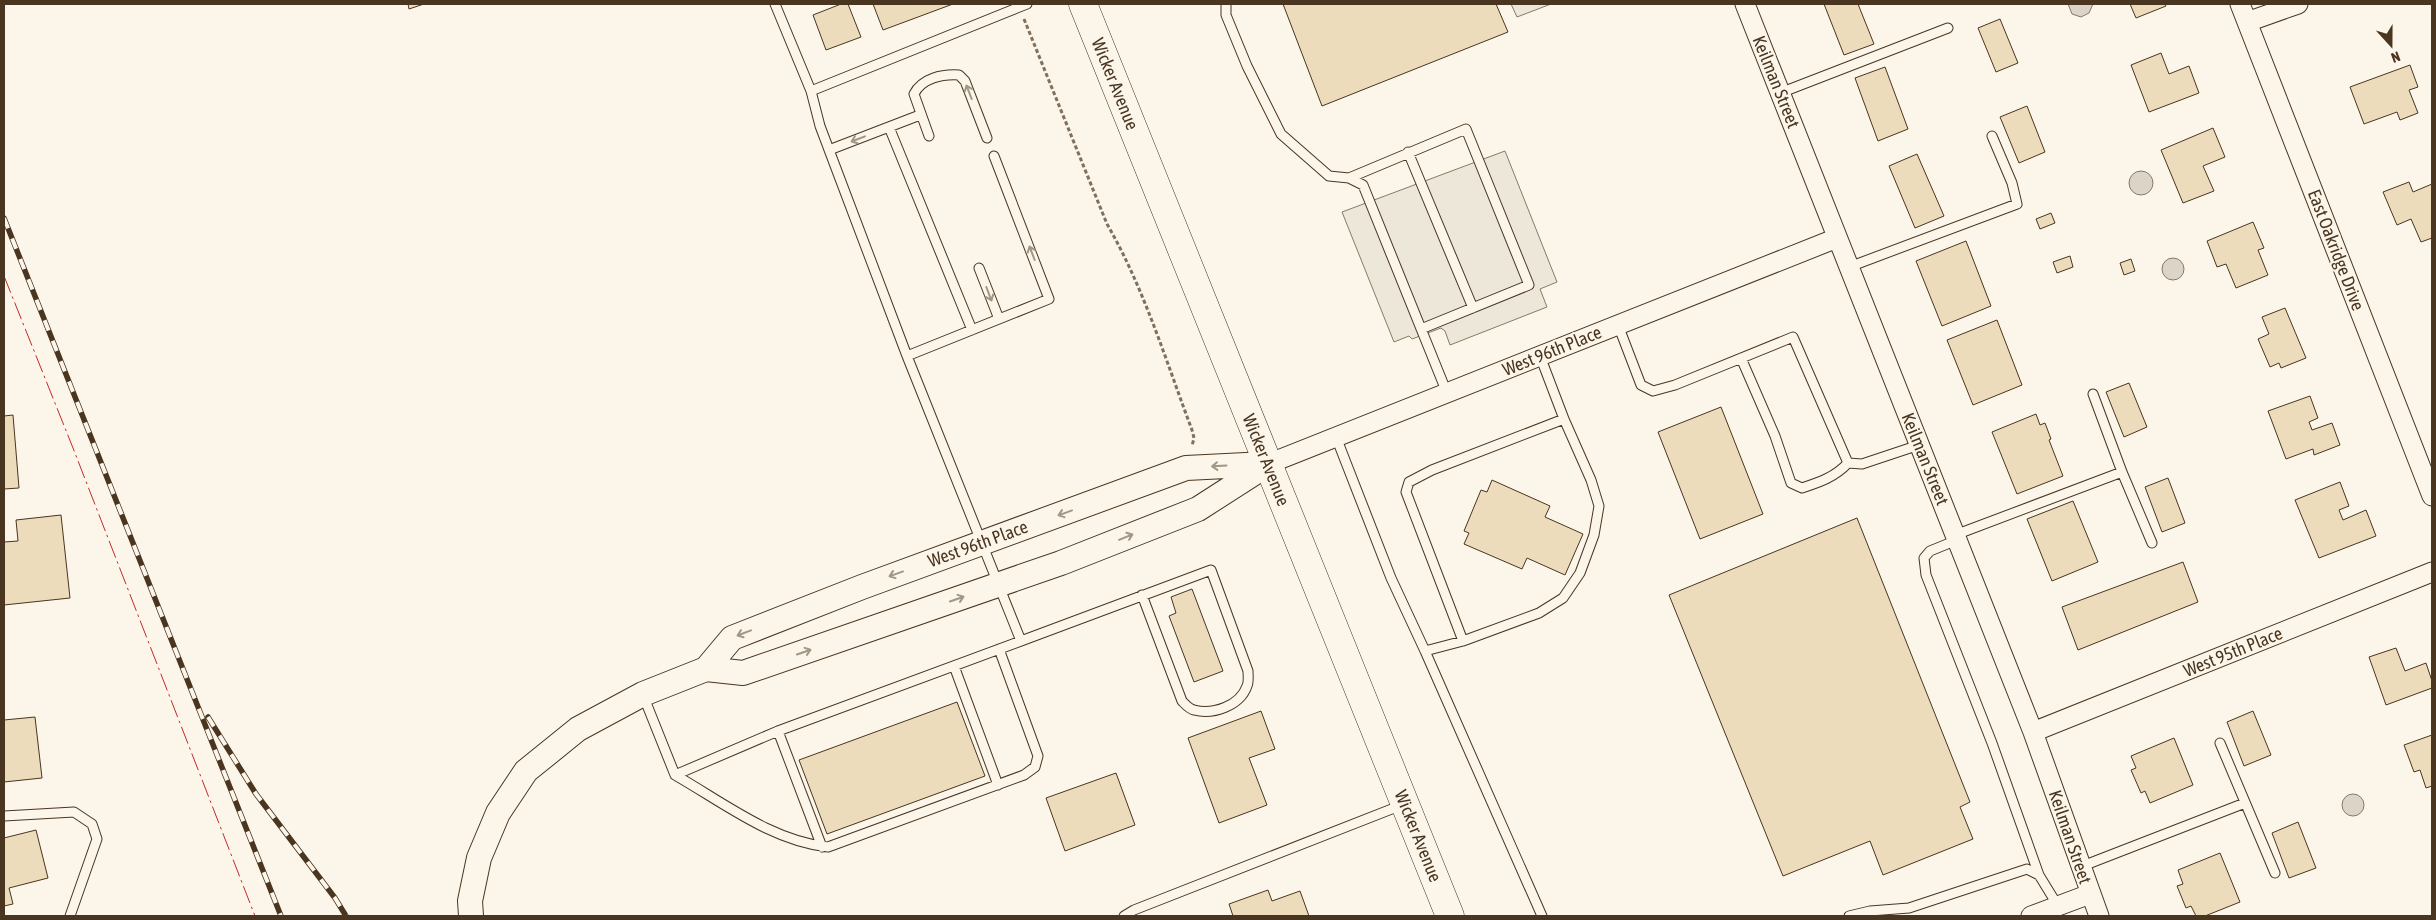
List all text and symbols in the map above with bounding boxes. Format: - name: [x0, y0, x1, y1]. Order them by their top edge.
- north arrow: [2366, 20, 2416, 70]
- street label: Keilman Street: [1748, 33, 1804, 131]
- street label: Wicker Avenue: [1088, 35, 1143, 133]
- text: N: [2389, 48, 2402, 66]
- one-way arrow: [964, 85, 974, 100]
- one-way arrow: [851, 135, 867, 144]
- street label: East Oakridge Drive: [2304, 186, 2369, 313]
- one-way arrow: [1027, 246, 1036, 261]
- one-way arrow: [985, 285, 994, 301]
- street label: West 96th Place: [1499, 321, 1604, 380]
- street label: Keilman Street: [1897, 410, 1953, 508]
- street label: Wicker Avenue: [1239, 411, 1294, 509]
- one-way arrow: [1211, 462, 1227, 471]
- one-way arrow: [1057, 509, 1073, 518]
- street label: West 96th Place: [925, 516, 1031, 571]
- one-way arrow: [1118, 532, 1133, 542]
- one-way arrow: [888, 570, 904, 579]
- one-way arrow: [949, 594, 964, 603]
- street label: West 95th Place: [2180, 622, 2285, 681]
- one-way arrow: [737, 629, 752, 638]
- one-way arrow: [795, 647, 811, 657]
- street label: Wicker Avenue: [1391, 787, 1446, 885]
- street label: Keilman Street: [2045, 787, 2096, 886]

